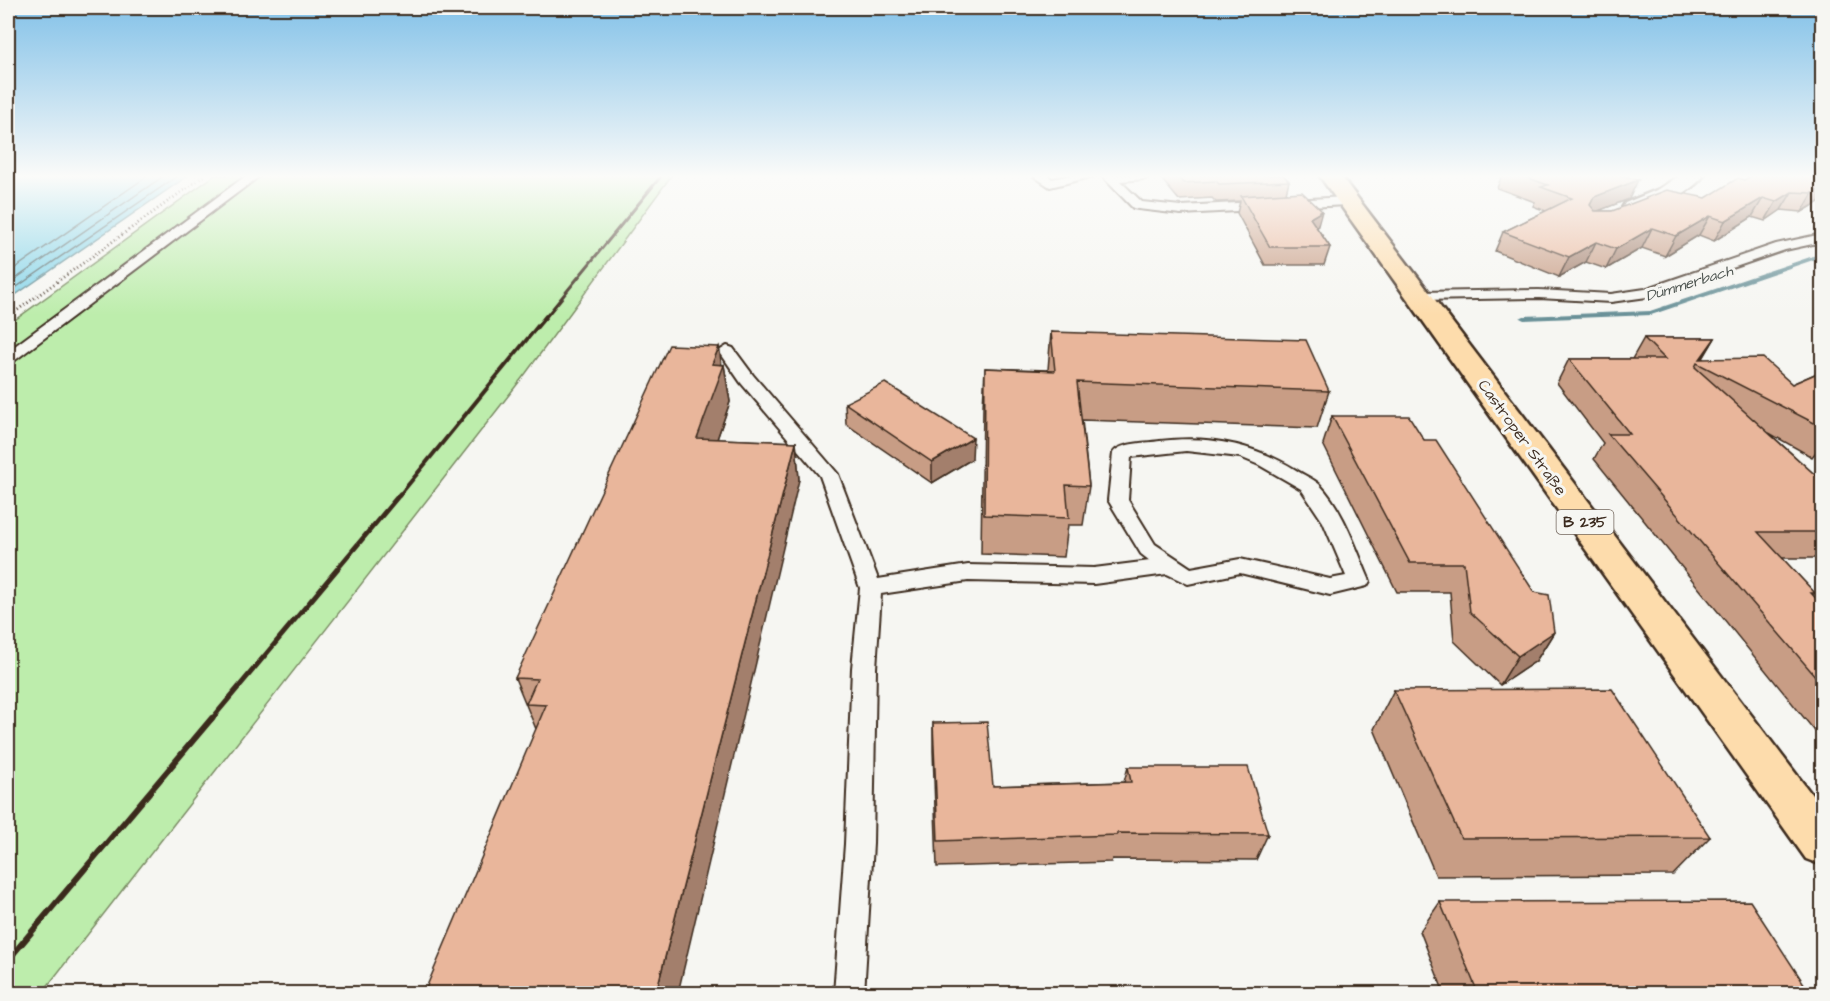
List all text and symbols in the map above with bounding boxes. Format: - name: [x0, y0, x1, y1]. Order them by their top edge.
- water label: Dümmerbach: [1643, 260, 1736, 307]
- street label: Castroper Straße: [1473, 375, 1572, 500]
- road number: B 235: [1556, 510, 1614, 534]

